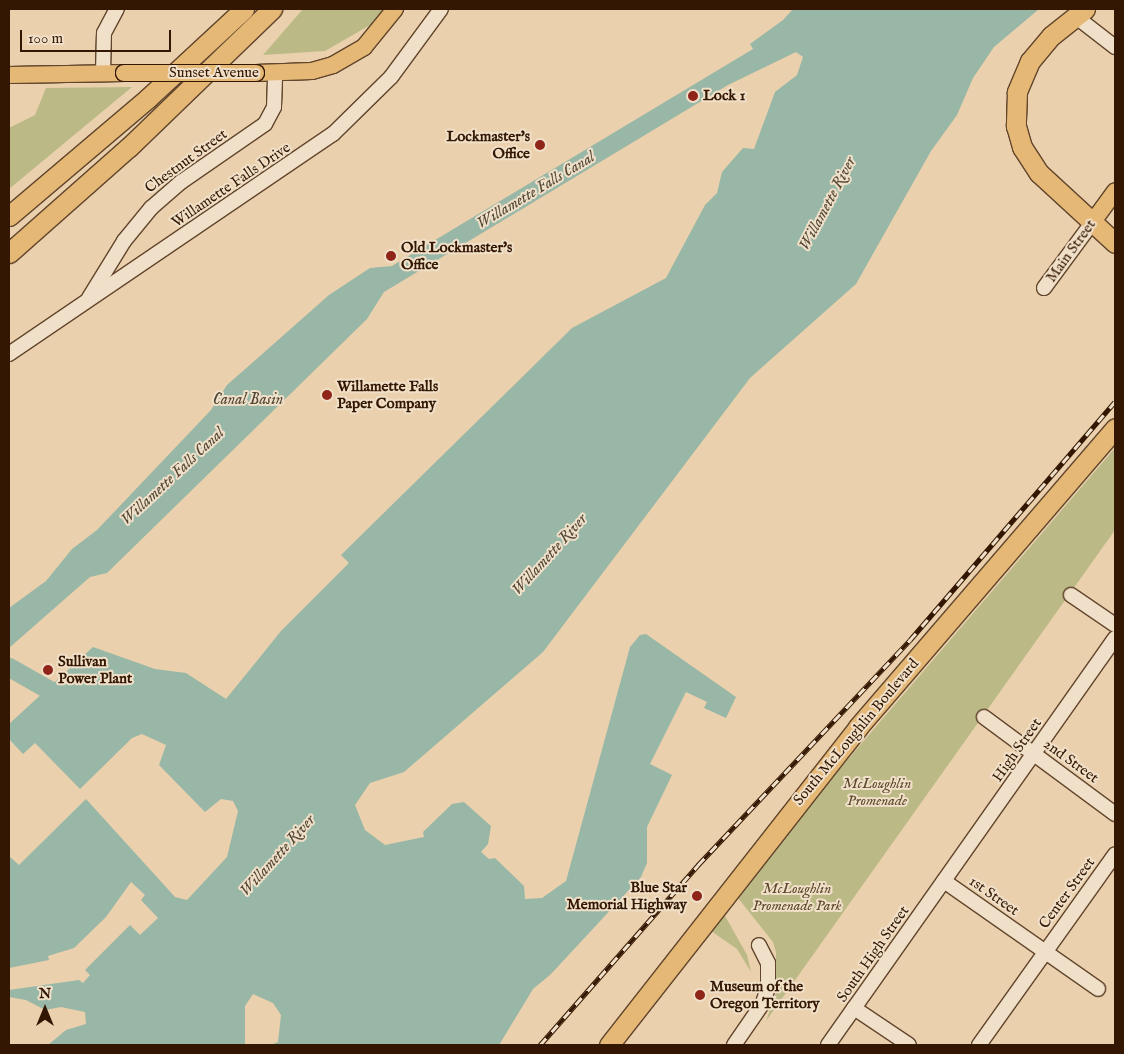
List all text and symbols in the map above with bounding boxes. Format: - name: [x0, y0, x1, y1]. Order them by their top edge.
- scale bar: [22, 20, 174, 52]
- text: 100 m: [28, 29, 63, 48]
- street label: Sunset Avenue: [169, 64, 259, 82]
- place label: Lock 1: [703, 87, 745, 105]
- marker: Lock 1: [687, 90, 699, 102]
- street label: Chestnut Street: [141, 125, 231, 197]
- place label: Lockmaster's Office: [446, 127, 530, 162]
- street label: Willamette Falls Drive: [168, 139, 294, 231]
- marker: Lockmaster's Office: [534, 139, 546, 151]
- water label: Willamette Falls Canal: [474, 148, 598, 234]
- water label: Willamette River: [795, 154, 861, 254]
- street label: Main Street: [1042, 216, 1100, 286]
- place label: Old Lockmaster's Office: [401, 238, 512, 273]
- marker: Old Lockmaster's Office: [385, 250, 397, 262]
- place label: Willamette Falls Paper Company: [337, 377, 438, 412]
- marker: Willamette Falls Paper Company: [321, 389, 333, 401]
- water label: Canal Basin: [213, 390, 283, 410]
- water label: Willamette Falls Canal: [117, 424, 229, 530]
- water label: Willamette River: [508, 510, 592, 600]
- place label: Sullivan Power Plant: [58, 652, 132, 687]
- street label: South McLoughlin Boulevard: [789, 655, 923, 809]
- marker: Sullivan Power Plant: [42, 664, 54, 676]
- street label: High Street: [989, 715, 1045, 785]
- street label: 2nd Street: [1040, 735, 1102, 787]
- park label: McLoughlin Promenade: [843, 774, 911, 809]
- water label: Willamette River: [236, 811, 320, 901]
- street label: Center Street: [1035, 854, 1099, 932]
- street label: 1st Street: [966, 872, 1022, 920]
- place label: Blue Star Memorial Highway: [567, 878, 687, 913]
- park label: McLoughlin Promenade Park: [752, 879, 842, 914]
- marker: Blue Star Memorial Highway: [691, 890, 703, 902]
- street label: South High Street: [833, 902, 913, 1006]
- place label: Museum of the Oregon Territory: [710, 977, 820, 1012]
- north arrow: [20, 984, 70, 1034]
- text: N: [39, 985, 51, 1003]
- marker: Museum of the Oregon Territory: [694, 989, 706, 1001]

